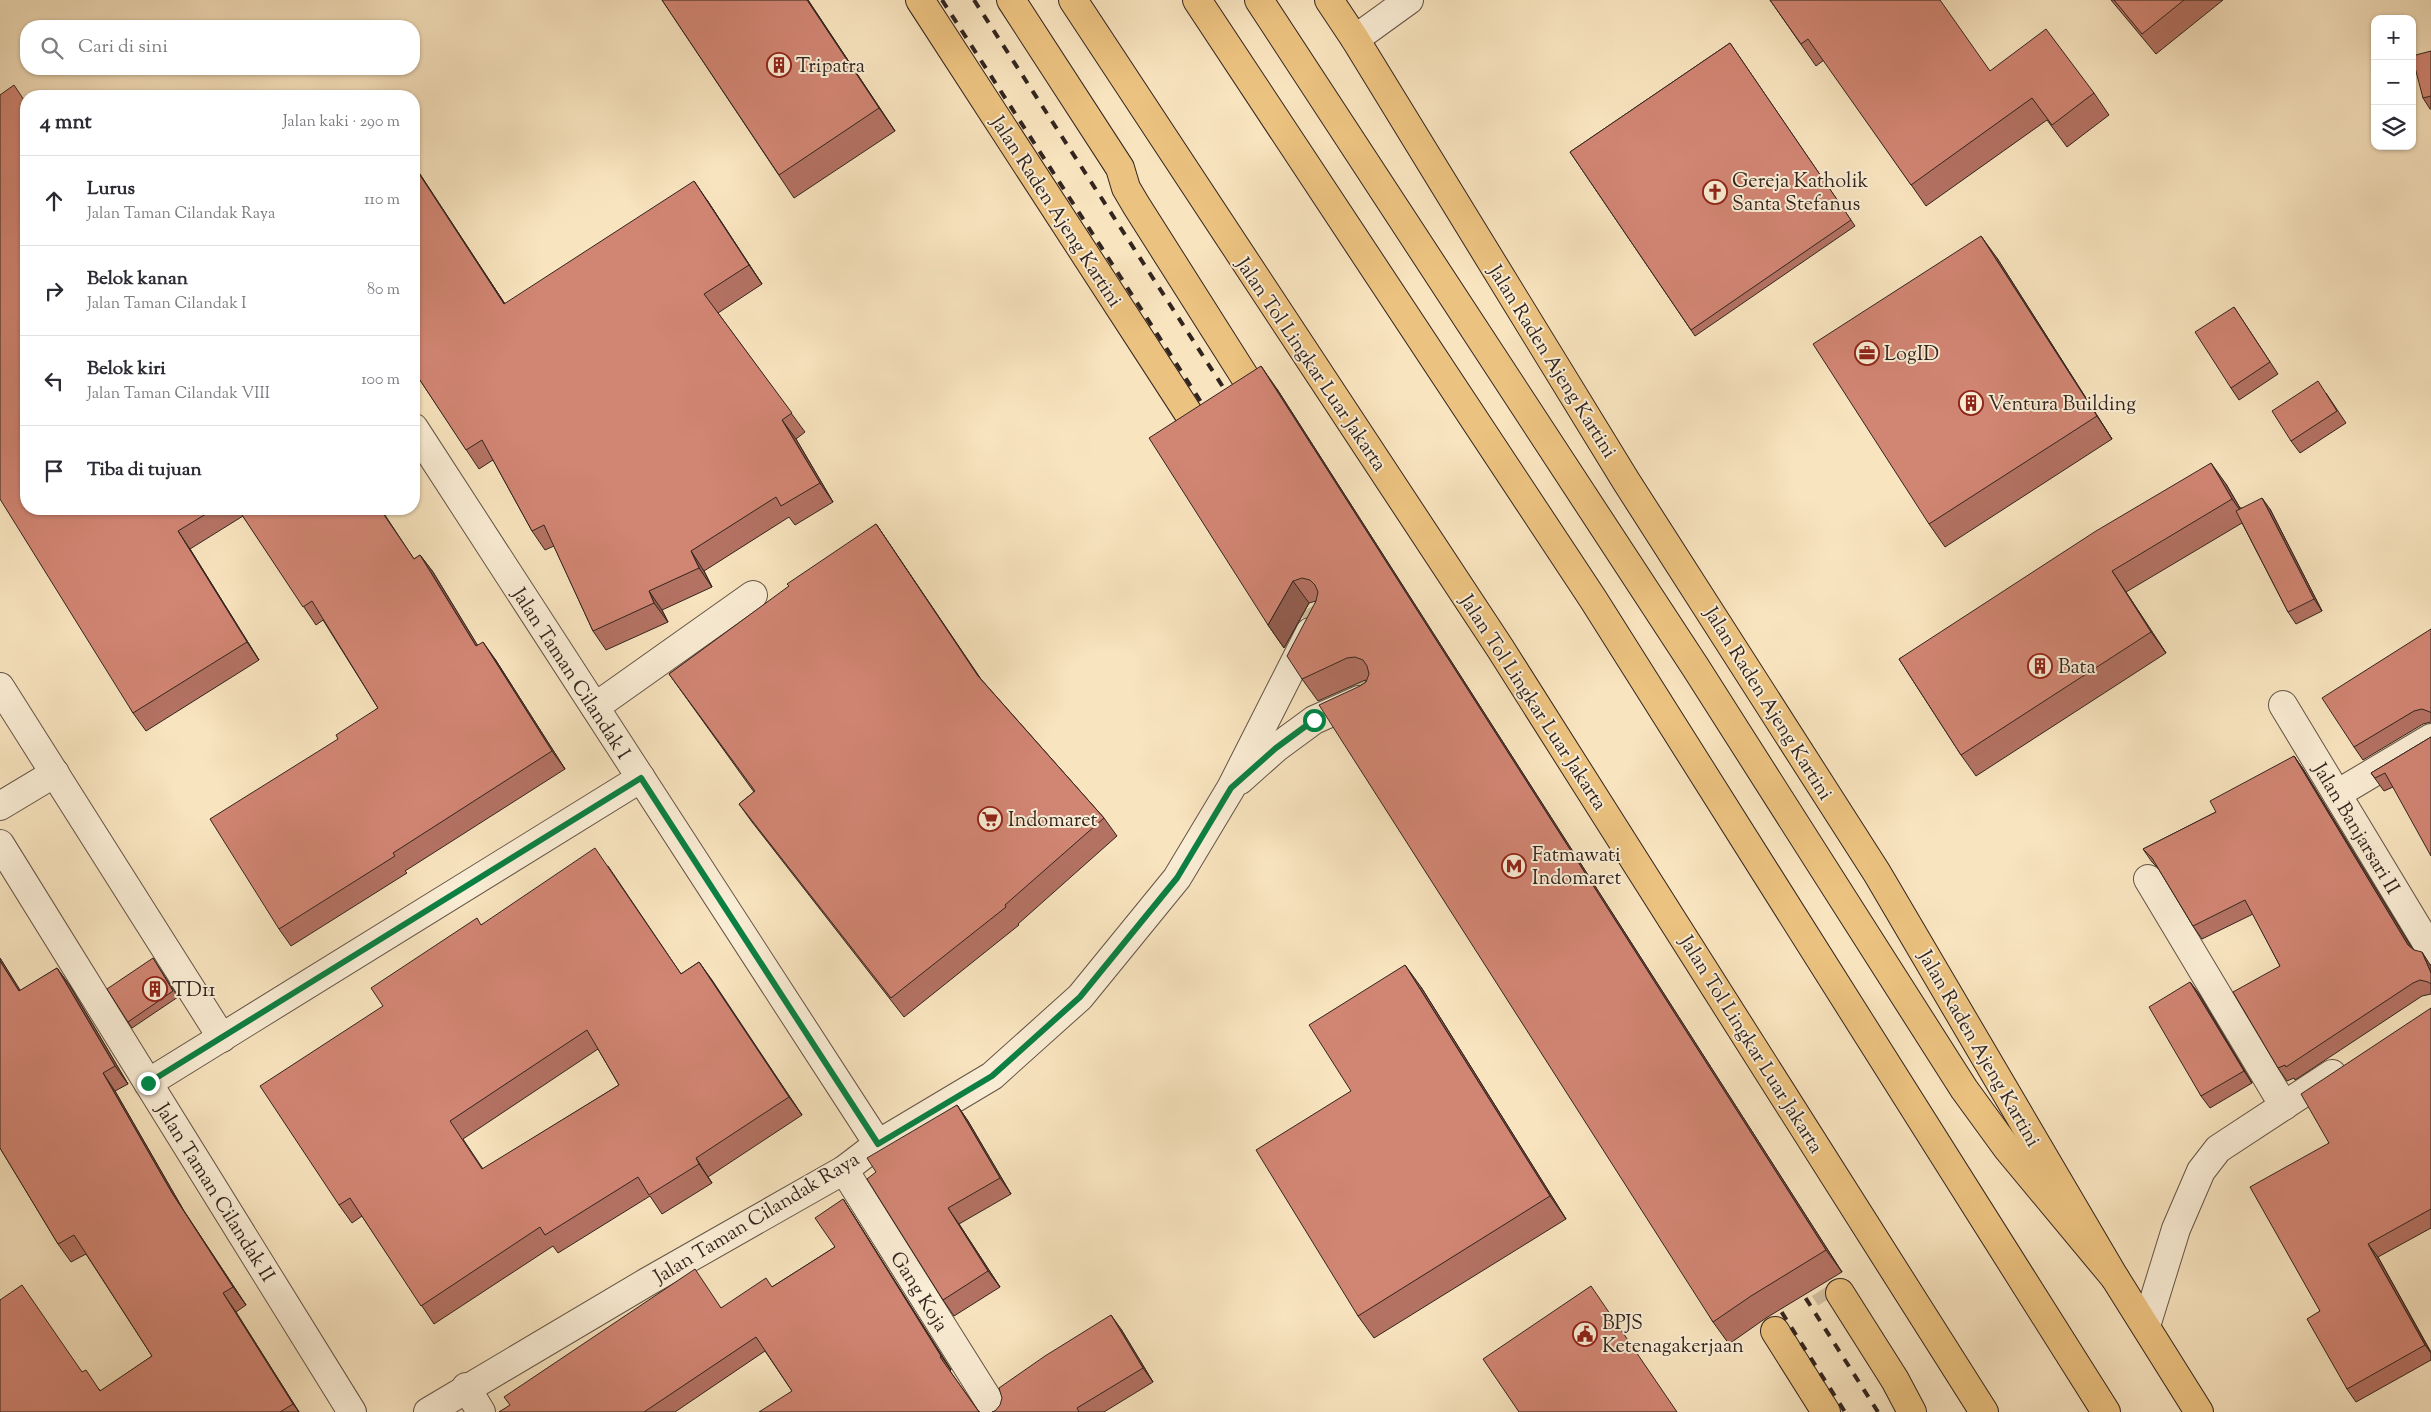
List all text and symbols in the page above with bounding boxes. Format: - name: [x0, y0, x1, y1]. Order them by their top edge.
- map controls: [2371, 15, 2416, 150]
- button: +: [2371, 15, 2416, 60]
- search box: [20, 20, 420, 75]
- icon: search: [38, 34, 66, 62]
- text: Cari di sini: [78, 34, 168, 61]
- building icon: Tripatra: [766, 52, 792, 78]
- place label: Tripatra: [796, 53, 865, 82]
- button: −: [2371, 60, 2416, 105]
- button: layers: [2371, 105, 2416, 150]
- text: 4 mnt: [40, 108, 92, 138]
- street label: Jalan Raden Ajeng Kartini: [981, 110, 1128, 314]
- text: Jalan kaki · 290 m: [283, 111, 400, 134]
- place label: Gereja Katholik Santa Stefanus: [1732, 168, 1868, 220]
- text: Lurus: [87, 176, 135, 203]
- church icon: Gereja Katholik Santa Stefanus: [1702, 179, 1728, 205]
- icon: ahead: [40, 187, 68, 215]
- text: 110 m: [364, 189, 400, 212]
- text: Jalan Taman Cilandak Raya: [87, 203, 275, 226]
- street label: Jalan Tol Lingkar Luar Jakarta: [1227, 252, 1392, 478]
- street label: Jalan Raden Ajeng Kartini: [1479, 259, 1622, 465]
- text: Belok kanan: [87, 266, 188, 293]
- icon: right: [40, 277, 68, 305]
- text: 80 m: [367, 279, 400, 302]
- text: Jalan Taman Cilandak I: [87, 293, 247, 316]
- office icon: LogID: [1854, 340, 1880, 366]
- place label: LogID: [1884, 341, 1939, 370]
- text: Belok kiri: [87, 356, 166, 383]
- icon: left: [40, 367, 68, 395]
- text: 100 m: [361, 369, 400, 392]
- text: Jalan Taman Cilandak VIII: [87, 383, 270, 406]
- building icon: Ventura Building: [1958, 390, 1984, 416]
- place label: Ventura Building: [1988, 391, 2136, 420]
- icon: arrive: [40, 457, 68, 485]
- text: Tiba di tujuan: [87, 457, 202, 484]
- street label: Jalan Taman Cilandak I: [503, 582, 637, 766]
- street label: Jalan Tol Lingkar Luar Jakarta: [1450, 589, 1613, 817]
- street label: Jalan Raden Ajeng Kartini: [1695, 601, 1838, 807]
- building icon: Bata: [2027, 653, 2053, 679]
- place label: Bata: [2058, 654, 2096, 683]
- route start: [1303, 709, 1326, 732]
- street label: Jalan Banjarsari II: [2304, 757, 2406, 901]
- supermarket icon: Indomaret: [977, 806, 1003, 832]
- place label: Indomaret: [1008, 807, 1097, 836]
- place label: Fatmawati Indomaret: [1532, 842, 1621, 894]
- metro station icon: Fatmawati Indomaret: [1501, 853, 1527, 879]
- street label: Jalan Tol Lingkar Luar Jakarta: [1670, 930, 1829, 1160]
- street label: Jalan Raden Ajeng Kartini: [1909, 945, 2046, 1153]
- building icon: TD11: [142, 976, 168, 1002]
- place label: TD11: [172, 977, 216, 1006]
- route end: [137, 1072, 160, 1095]
- street label: Jalan Taman Cilandak II: [146, 1097, 281, 1289]
- street label: Jalan Taman Cilandak Raya: [648, 1146, 866, 1293]
- street label: Gang Koja: [882, 1246, 954, 1338]
- place label: BPJS Ketenagakerjaan: [1602, 1310, 1744, 1362]
- public building icon: BPJS Ketenagakerjaan: [1572, 1321, 1598, 1347]

